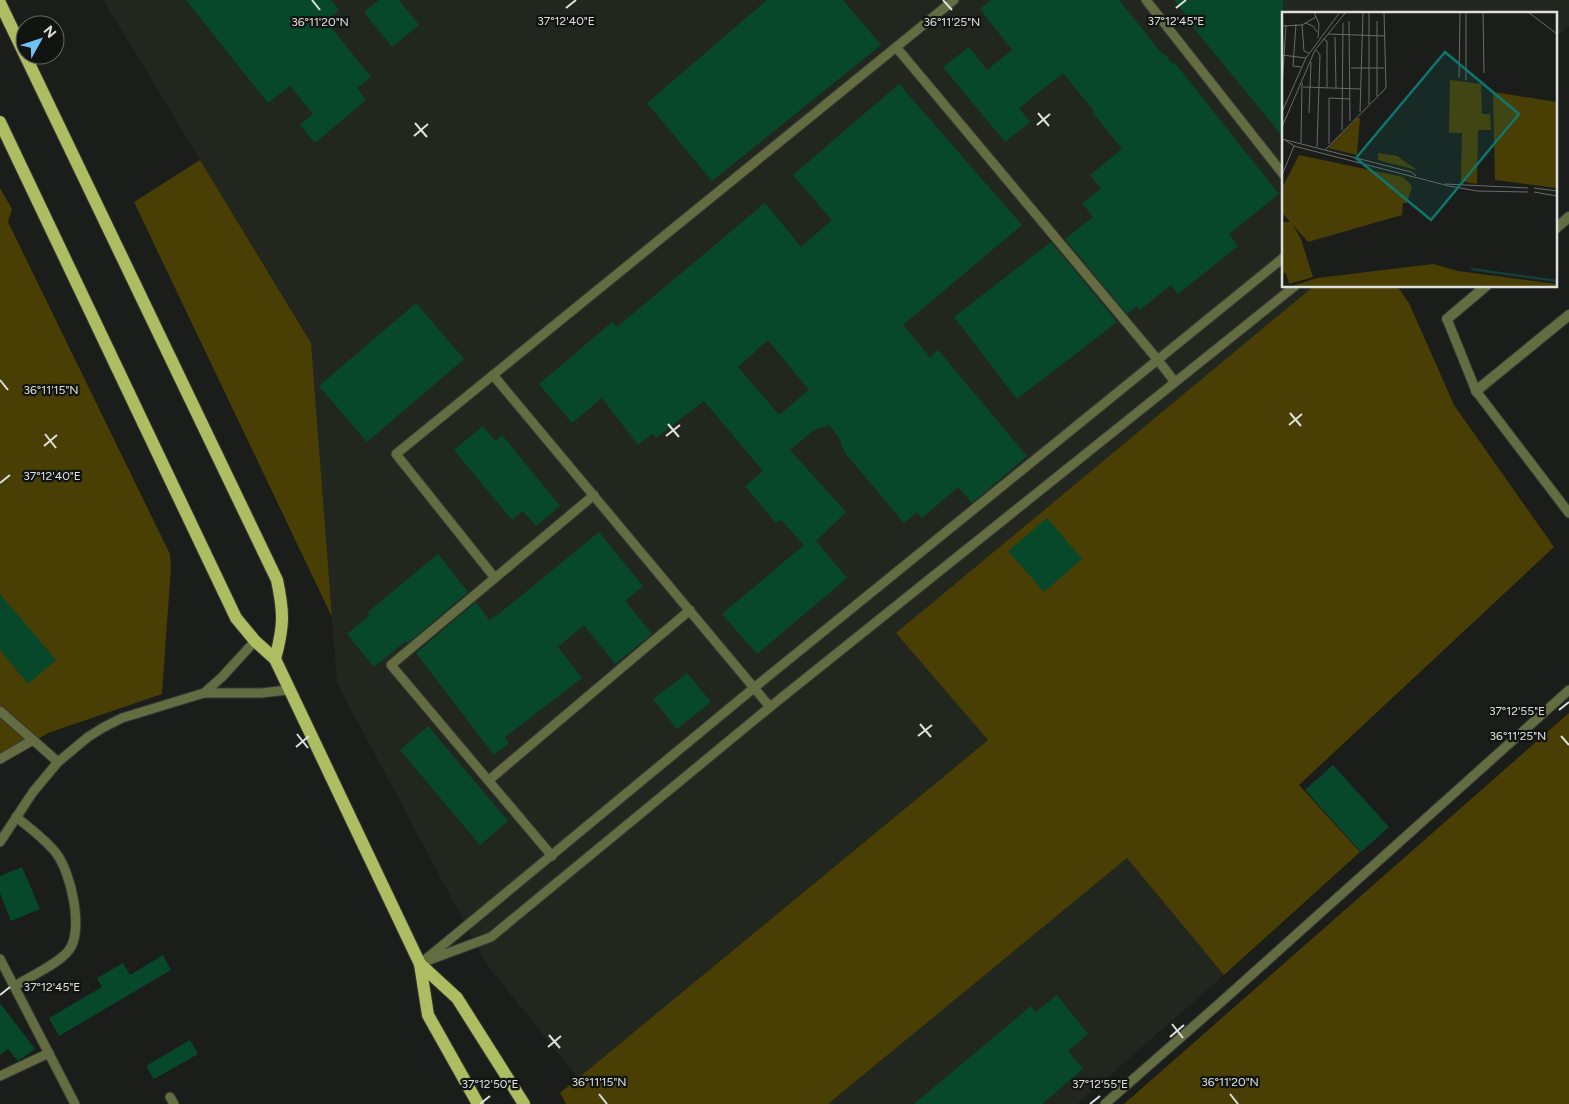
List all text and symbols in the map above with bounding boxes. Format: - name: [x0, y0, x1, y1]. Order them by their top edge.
- inset map: [1282, 12, 1556, 288]
- text: 37°12'40"E: [537, 14, 595, 28]
- text: 37°12'45"E: [1148, 14, 1204, 28]
- north arrow: [15, 15, 65, 65]
- text: 36°11'20"N: [291, 15, 349, 29]
- text: 36°11'25"N: [924, 15, 980, 29]
- text: N: [40, 22, 60, 42]
- text: 36°11'15"N: [23, 383, 79, 397]
- text: 37°12'40"E: [23, 469, 81, 483]
- text: 37°12'55"E: [1489, 704, 1545, 718]
- text: 36°11'25"N: [1490, 729, 1546, 743]
- text: 37°12'45"E: [24, 980, 80, 994]
- text: 36°11'15"N: [571, 1075, 627, 1089]
- text: 36°11'20"N: [1201, 1075, 1259, 1089]
- text: 37°12'50"E: [461, 1077, 519, 1091]
- text: 37°12'55"E: [1072, 1077, 1128, 1091]

